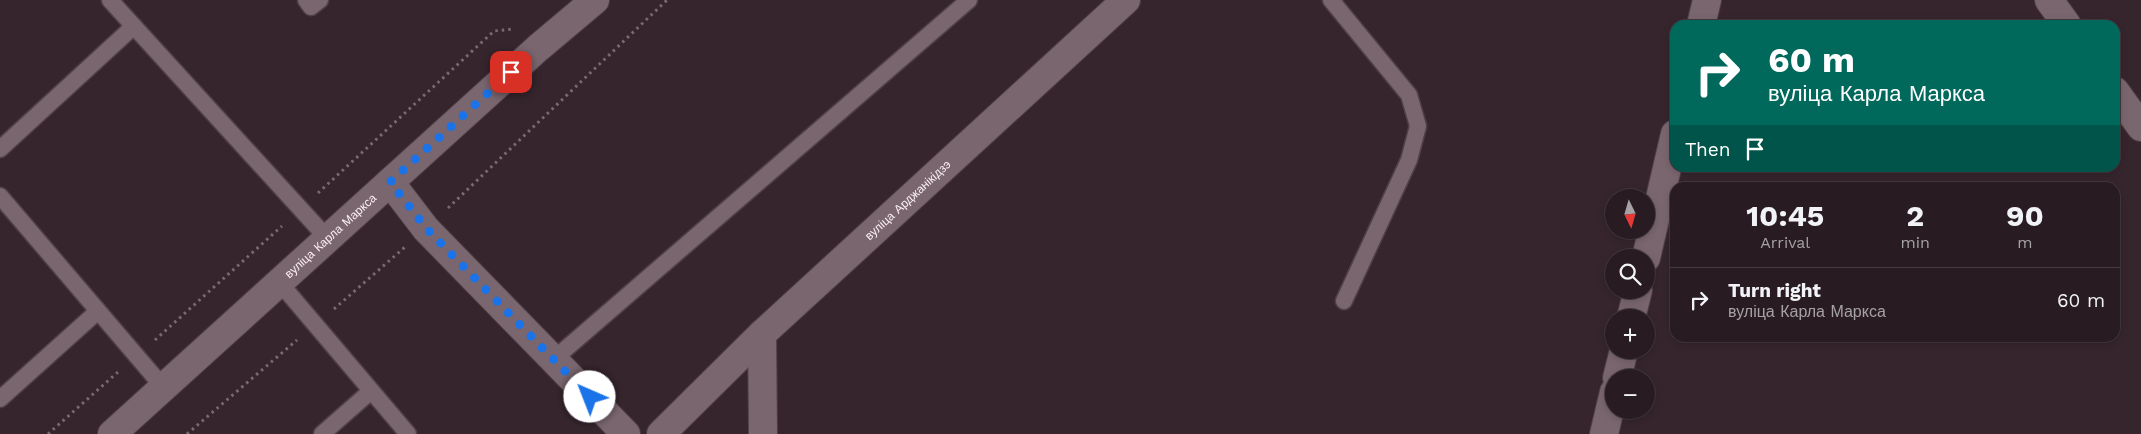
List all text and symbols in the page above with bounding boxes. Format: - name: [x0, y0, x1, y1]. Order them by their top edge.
- text: 60 m: [1768, 39, 1855, 81]
- icon: right: [1685, 40, 1750, 105]
- pin: [490, 51, 532, 93]
- icon: arrive: [497, 58, 525, 86]
- text: вуліца Карла Маркса: [1768, 81, 1985, 106]
- icon: arrive: [1741, 135, 1769, 163]
- text: Then: [1685, 138, 1731, 161]
- street label: вуліца Арджанікідзэ: [862, 157, 954, 243]
- north arrow: [1605, 189, 1655, 239]
- map controls: [1605, 189, 1655, 419]
- street label: вуліца Карла Маркса: [282, 191, 379, 281]
- text: 10:45: [1746, 198, 1824, 233]
- text: 2: [1906, 198, 1924, 233]
- text: 90: [2006, 198, 2044, 233]
- text: Arrival: [1760, 233, 1810, 252]
- text: min: [1900, 233, 1930, 252]
- text: m: [2017, 233, 2033, 252]
- button: search: [1605, 249, 1655, 299]
- text: Turn right: [1728, 279, 1821, 302]
- icon: right: [1685, 286, 1713, 314]
- text: 60 m: [2057, 289, 2105, 312]
- text: вуліца Карла Маркса: [1728, 302, 1886, 321]
- button: +: [1605, 309, 1655, 359]
- button: −: [1605, 369, 1655, 419]
- position arrow: [563, 370, 615, 422]

